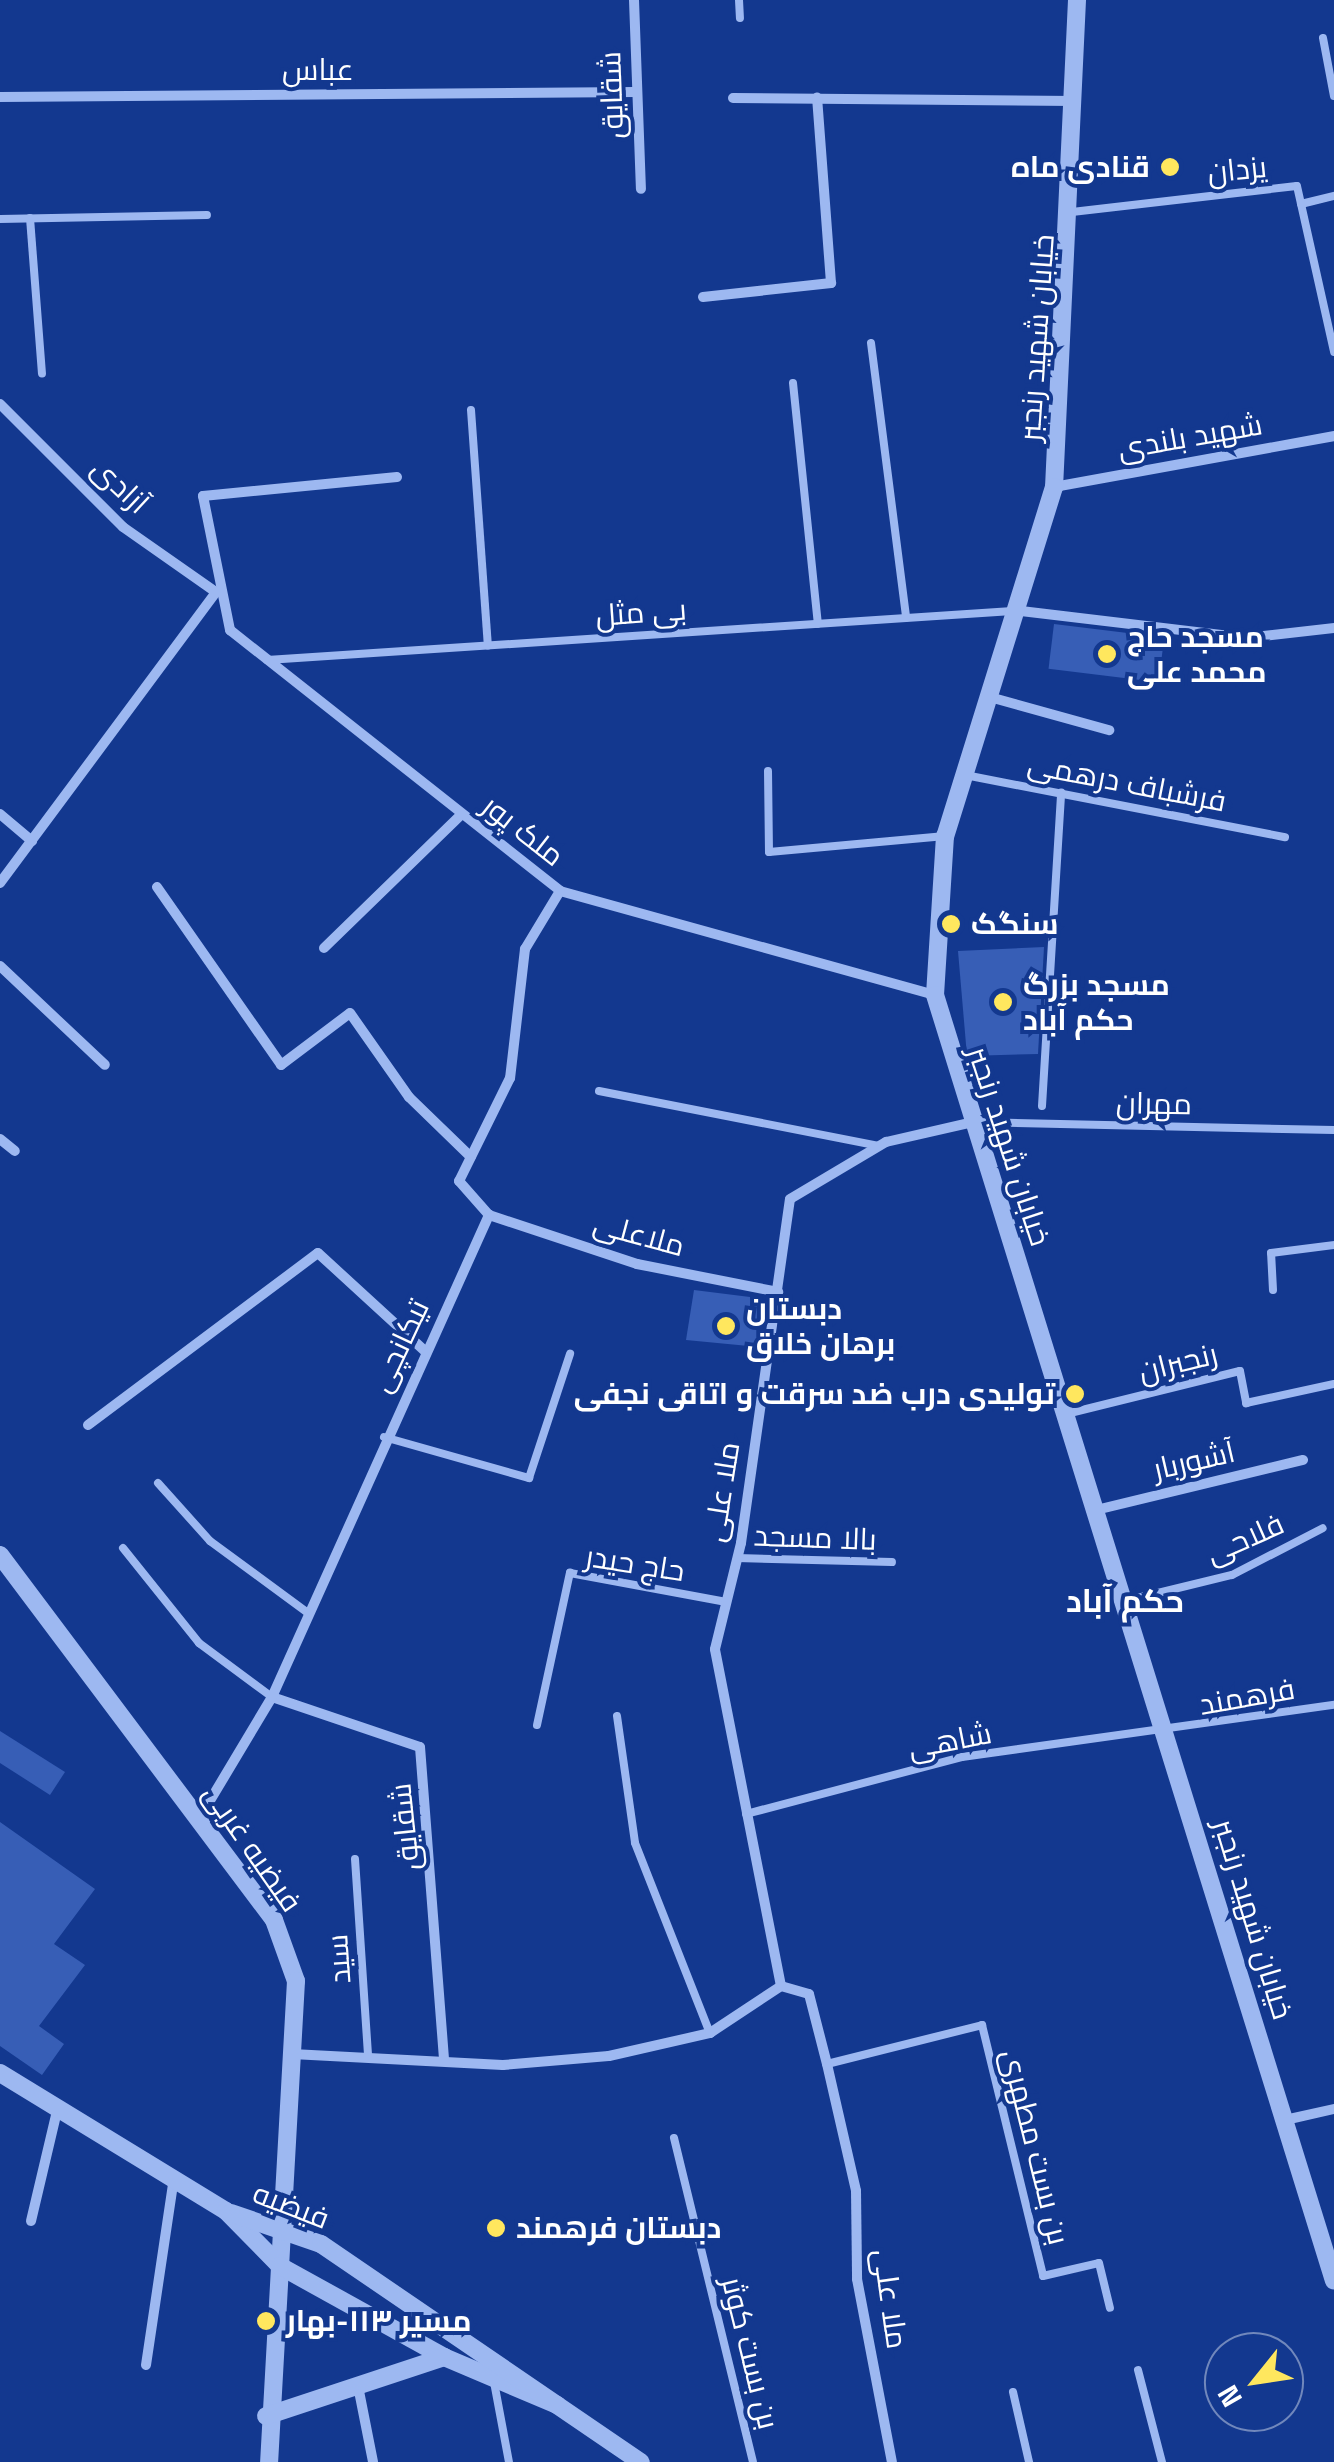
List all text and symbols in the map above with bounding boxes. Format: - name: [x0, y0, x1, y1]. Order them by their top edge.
- street label: شقایق: [592, 51, 632, 139]
- street label: عباس: [282, 52, 354, 88]
- place label: قنادی ماه: [1011, 149, 1150, 185]
- street label: یزدان: [1206, 149, 1268, 191]
- marker: قنادی ماه: [1159, 156, 1181, 178]
- street label: خیابان شهید رنجبر: [1012, 233, 1062, 443]
- street label: شهید بلندی: [1115, 407, 1265, 467]
- street label: آزادی: [84, 451, 156, 521]
- street label: بی مثل: [594, 592, 688, 634]
- place label: مسجد حاج محمد علی: [1127, 619, 1267, 690]
- marker: مسجد حاج محمد علی: [1096, 643, 1118, 665]
- street label: فرشباف درهمی: [1025, 746, 1229, 820]
- street label: ملک پور: [475, 788, 571, 874]
- place label: سنگک: [971, 906, 1059, 942]
- marker: سنگک: [940, 913, 962, 935]
- place label: مسجد بزرگ حکم آباد: [1023, 967, 1170, 1038]
- marker: مسجد بزرگ حکم آباد: [992, 991, 1014, 1013]
- street label: خیابان شهید رنجبر: [960, 1042, 1058, 1250]
- street label: مهران: [1116, 1085, 1192, 1123]
- street label: ملاعلی: [589, 1206, 689, 1264]
- place label: دبستان برهان خلاق: [746, 1291, 895, 1362]
- street label: تیکانچی: [363, 1294, 437, 1398]
- marker: دبستان برهان خلاق: [715, 1315, 737, 1337]
- street label: رنجبران: [1135, 1336, 1221, 1390]
- place label: تولیدی درب ضد سرقت و اتاقی نجفی: [574, 1376, 1055, 1412]
- marker: تولیدی درب ضد سرقت و اتاقی نجفی: [1064, 1383, 1086, 1405]
- street label: آشوربار: [1150, 1434, 1238, 1488]
- street label: ملا علی: [696, 1440, 748, 1544]
- street label: فلاحی: [1200, 1506, 1290, 1572]
- street label: بالا مسجد: [753, 1518, 877, 1558]
- street label: حاج حیدر: [583, 1538, 687, 1590]
- district label: حکم آباد: [1066, 1582, 1184, 1620]
- street label: فرهمند: [1197, 1671, 1297, 1723]
- street label: شاهی: [905, 1715, 995, 1767]
- street label: فیضیه غربی: [195, 1777, 309, 1919]
- street label: شقایق: [383, 1782, 427, 1872]
- street label: خیابان شهید رنجبر: [1205, 1814, 1301, 2024]
- street label: سید: [319, 1933, 359, 1985]
- street label: بن بست مطهری: [993, 2046, 1077, 2248]
- street label: فیضیه: [248, 2175, 334, 2237]
- place label: دبستان فرهمند: [516, 2210, 721, 2246]
- marker: دبستان فرهمند: [485, 2217, 507, 2239]
- street label: ملا علی: [865, 2247, 915, 2351]
- street label: بن بست کوثر: [714, 2273, 786, 2433]
- place label: مسیر ۱۱۳-بهار: [286, 2303, 472, 2339]
- marker: مسیر ۱۱۳-بهار: [255, 2310, 277, 2332]
- north arrow: [1204, 2332, 1304, 2432]
- text: N: [1209, 2379, 1250, 2413]

